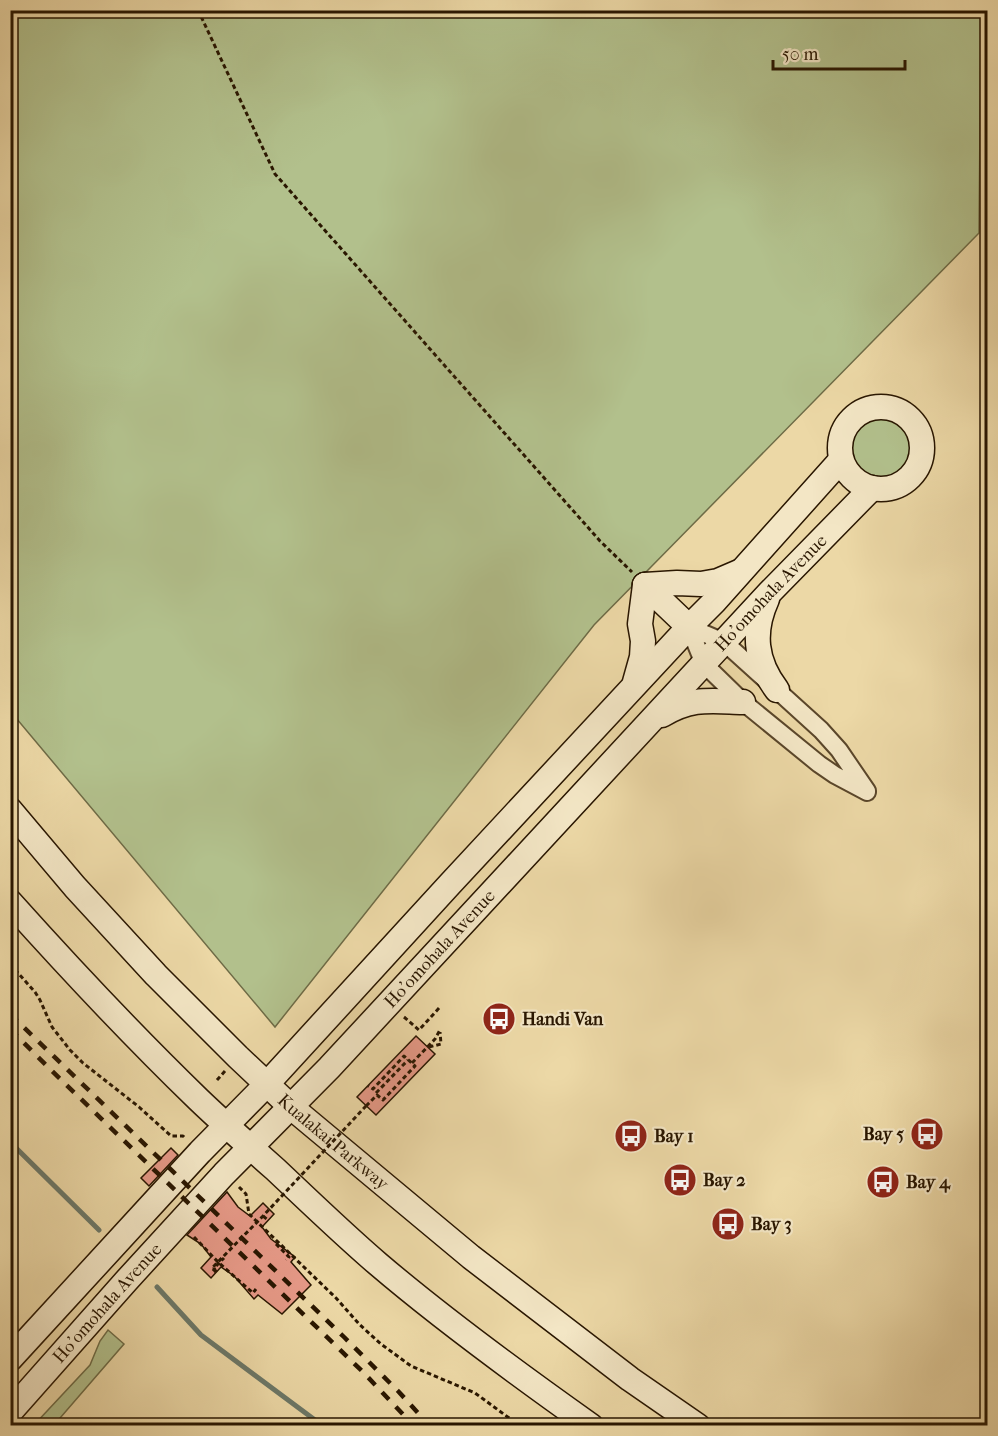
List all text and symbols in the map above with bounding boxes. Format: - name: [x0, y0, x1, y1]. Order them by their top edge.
- scale bar: [773, 33, 905, 71]
- text: 50 m: [782, 44, 819, 65]
- street label: Ho’omohala Avenue: [710, 530, 831, 656]
- street label: Ho’omohala Avenue: [380, 885, 500, 1012]
- bus stop icon: Handi Van: [481, 1001, 517, 1037]
- place label: Handi Van: [522, 1009, 604, 1030]
- street label: Kualakai Parkway: [273, 1090, 394, 1195]
- bus stop icon: Bay 5: [909, 1116, 945, 1152]
- bus stop icon: Bay 1: [613, 1118, 649, 1154]
- place label: Bay 5: [863, 1124, 904, 1145]
- place label: Bay 1: [654, 1126, 694, 1147]
- bus stop icon: Bay 2: [662, 1162, 698, 1198]
- bus stop icon: Bay 4: [865, 1164, 901, 1200]
- place label: Bay 2: [703, 1170, 745, 1191]
- place label: Bay 4: [906, 1172, 951, 1193]
- bus stop icon: Bay 3: [710, 1206, 746, 1242]
- place label: Bay 3: [751, 1214, 792, 1235]
- street label: Ho’omohala Avenue: [48, 1239, 166, 1367]

